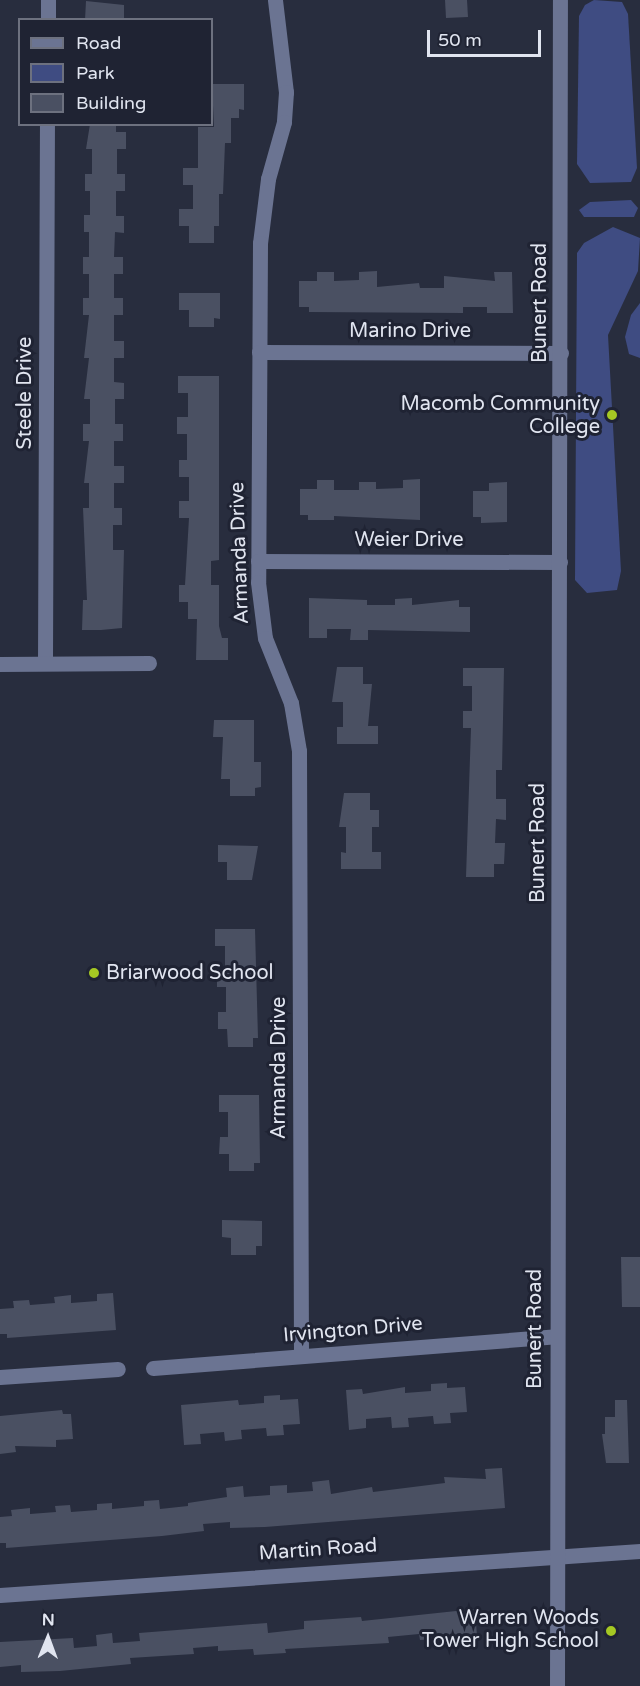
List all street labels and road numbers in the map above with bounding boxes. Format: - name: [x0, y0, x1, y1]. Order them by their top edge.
- street label: Bunert Road: [528, 243, 552, 363]
- street label: Marino Drive: [349, 319, 471, 343]
- street label: Steele Drive: [13, 337, 37, 449]
- street label: Armanda Drive: [226, 481, 254, 625]
- street label: Weier Drive: [354, 528, 464, 552]
- street label: Bunert Road: [526, 783, 550, 903]
- street label: Armanda Drive: [267, 997, 291, 1139]
- street label: Bunert Road: [523, 1269, 547, 1389]
- street label: Irvington Drive: [282, 1312, 424, 1348]
- street label: Martin Road: [258, 1534, 378, 1566]

